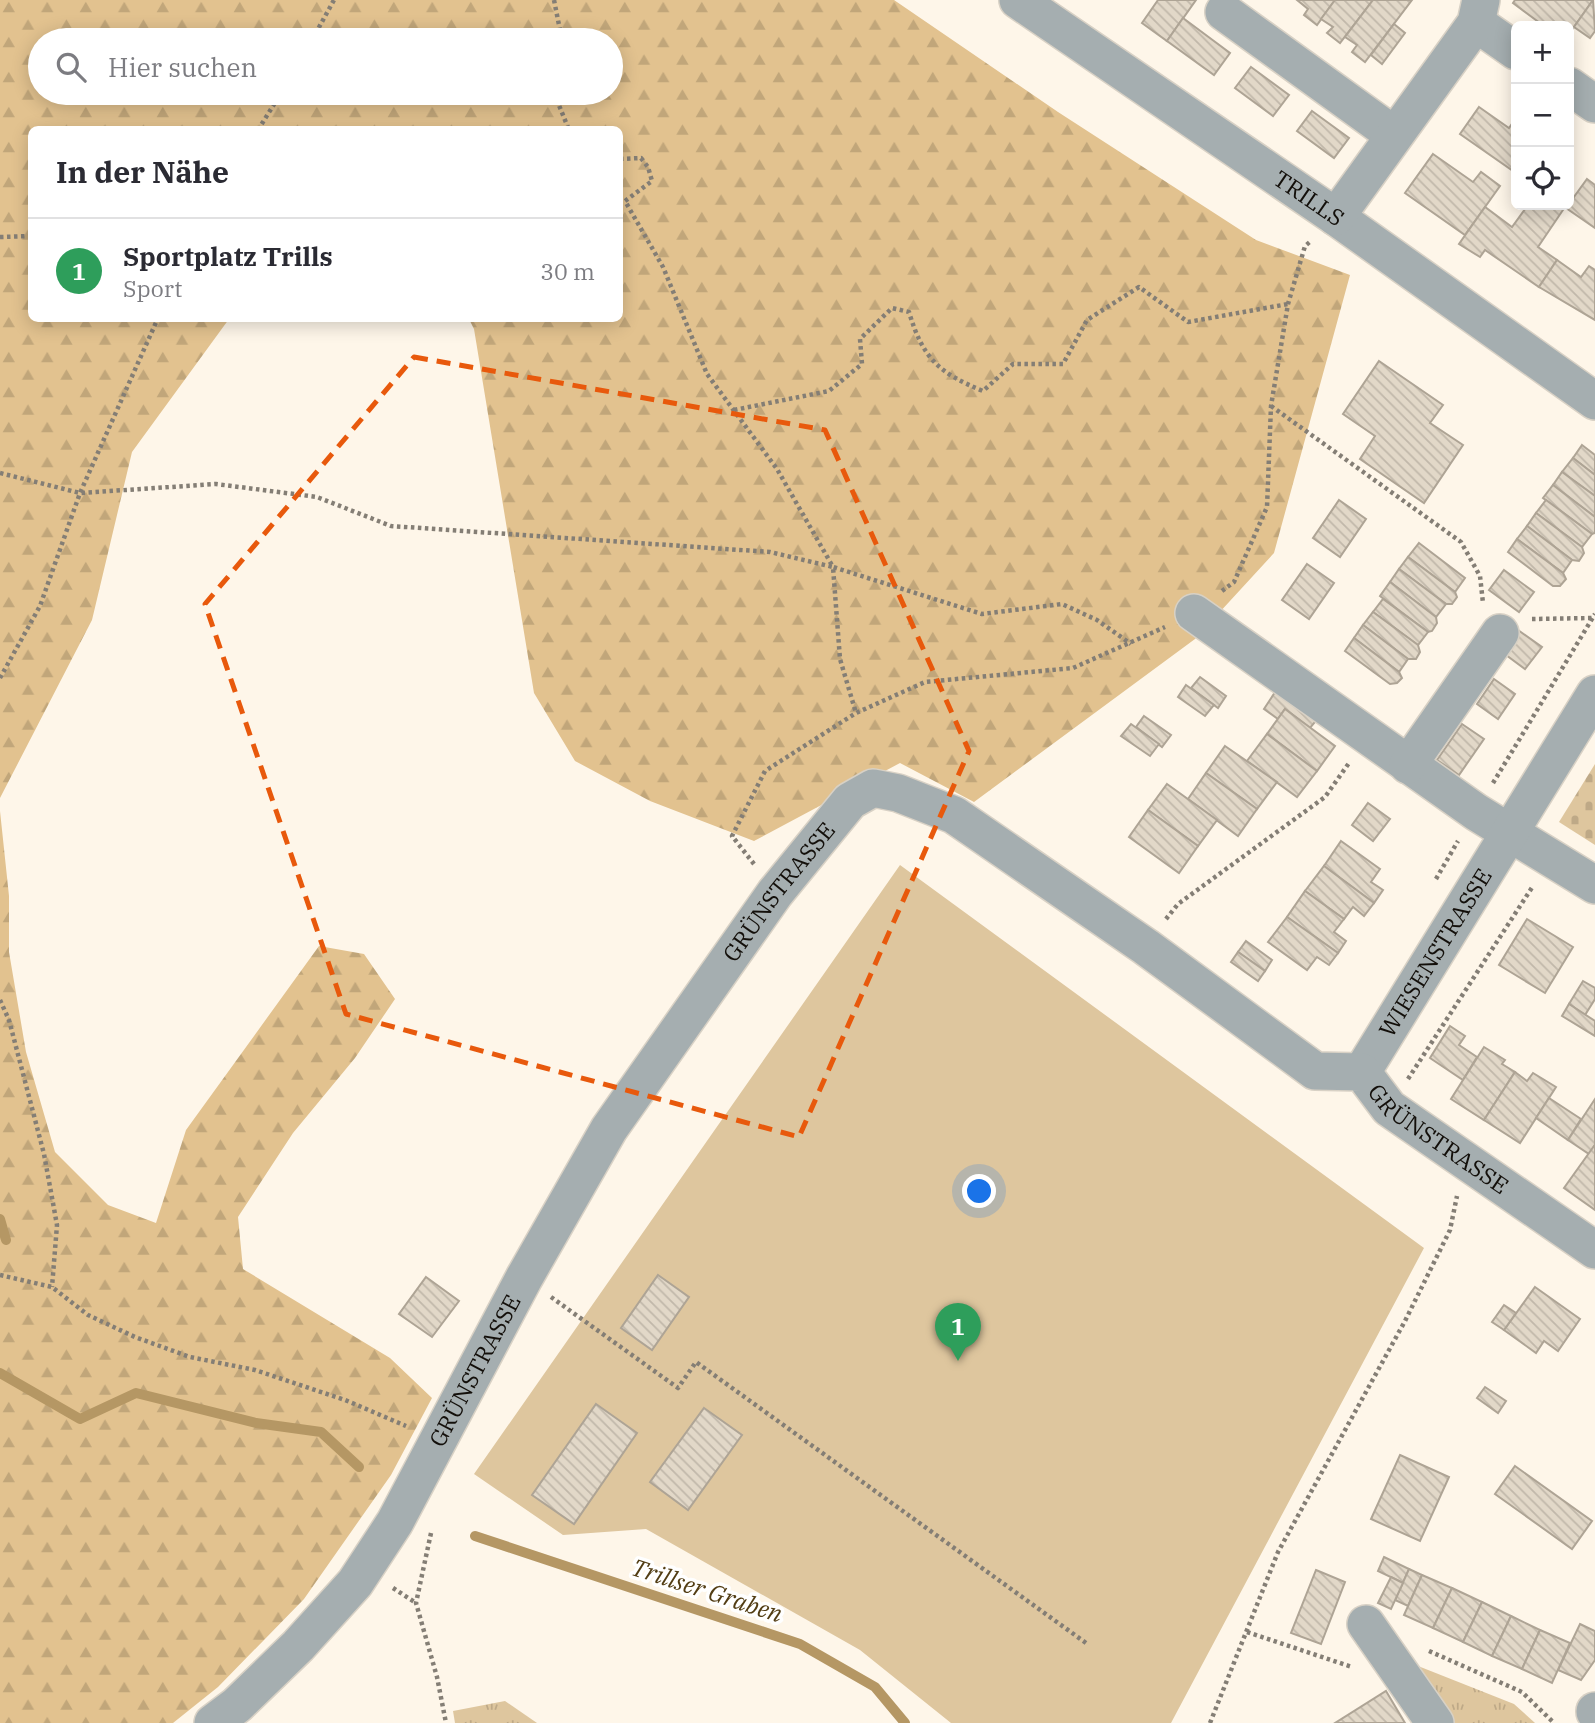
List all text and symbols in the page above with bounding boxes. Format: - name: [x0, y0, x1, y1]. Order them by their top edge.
- map controls: [1511, 21, 1574, 210]
- button: +: [1511, 21, 1574, 84]
- search box: [28, 28, 623, 105]
- icon: search: [52, 48, 90, 86]
- text: Hier suchen: [108, 50, 257, 84]
- button: −: [1511, 84, 1574, 147]
- button: locate: [1511, 147, 1574, 210]
- text: In der Nähe: [56, 152, 229, 191]
- street label: TRILLS: [1268, 163, 1351, 232]
- text: Sportplatz Trills: [123, 239, 333, 273]
- text: 1: [72, 256, 86, 286]
- text: 30 m: [540, 256, 595, 286]
- text: Sport: [123, 273, 182, 303]
- street label: GRÜNSTRASSE: [715, 815, 841, 967]
- street label: WIESENSTRASSE: [1371, 862, 1498, 1042]
- street label: GRÜNSTRASSE: [1362, 1077, 1515, 1200]
- your location: [962, 1174, 996, 1208]
- street label: GRÜNSTRASSE: [422, 1289, 527, 1451]
- pin: 1: [935, 1303, 981, 1361]
- water label: Trillser Graben: [628, 1551, 787, 1630]

